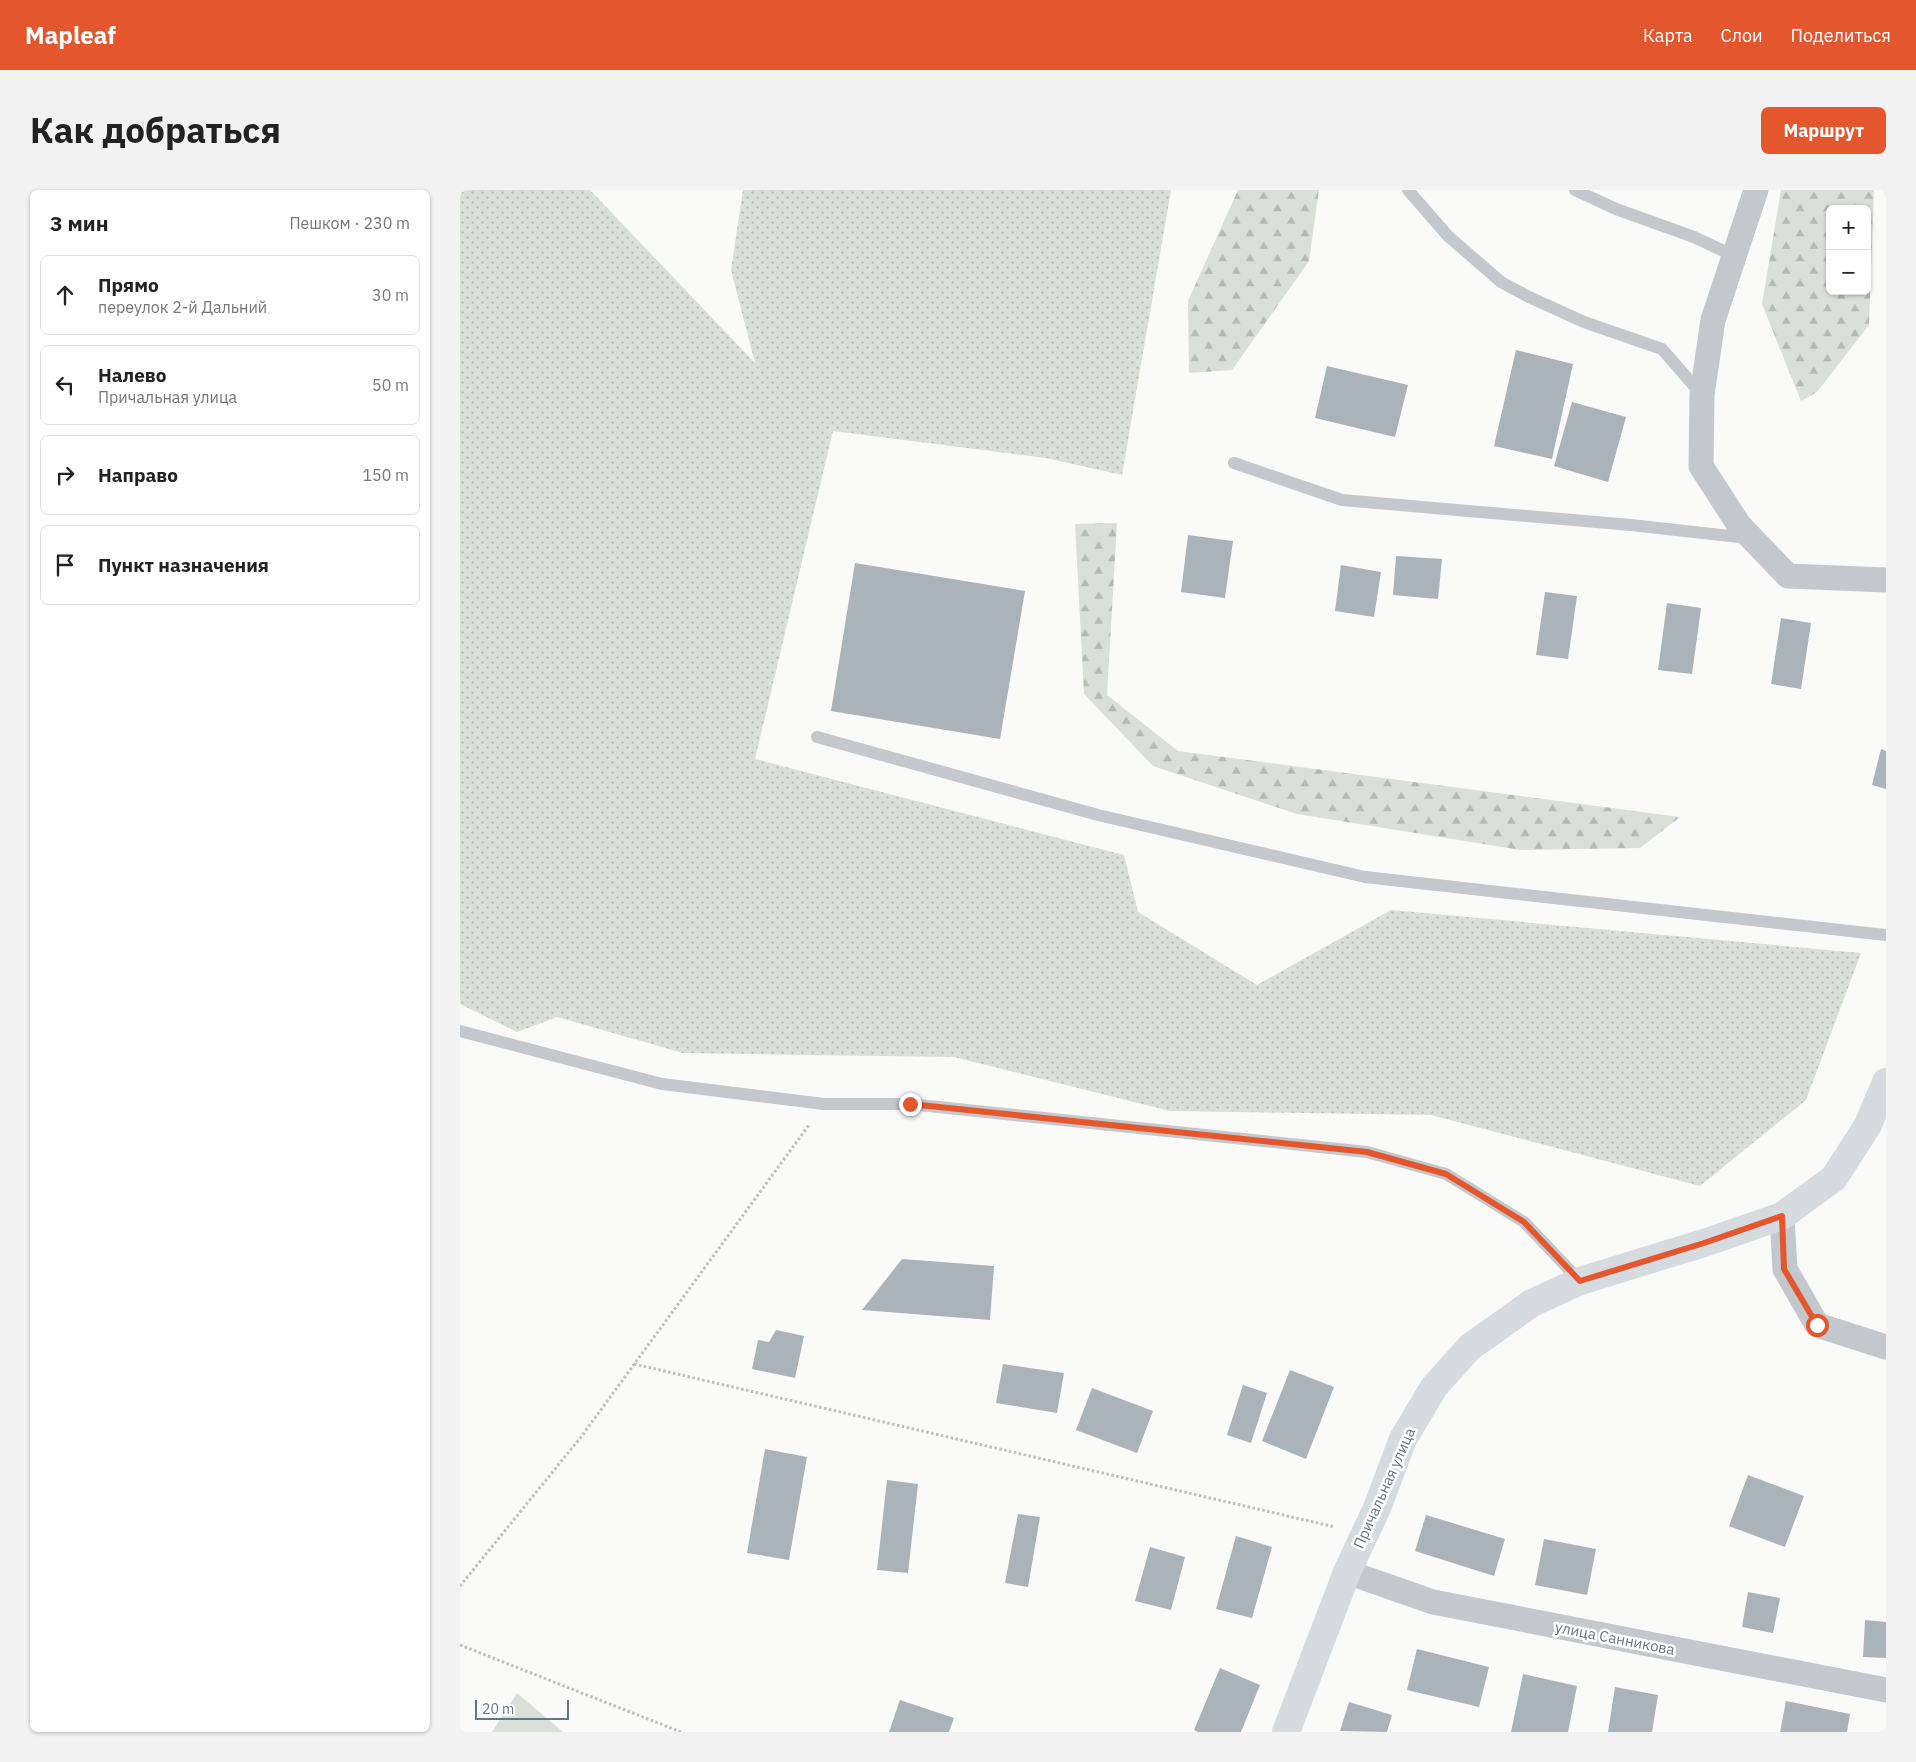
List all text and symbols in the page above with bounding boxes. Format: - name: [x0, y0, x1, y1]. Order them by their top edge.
- text: Mapleaf: [25, 19, 116, 51]
- text: Карта: [1643, 24, 1693, 47]
- text: Слои: [1721, 24, 1763, 47]
- text: Поделиться: [1791, 24, 1891, 47]
- text: Как добраться: [30, 107, 281, 153]
- button: Маршрут: [1761, 107, 1886, 154]
- map controls: [1826, 205, 1871, 295]
- button: +: [1826, 205, 1871, 250]
- text: 3 мин: [50, 209, 109, 237]
- text: Пешком · 230 m: [289, 213, 410, 233]
- button: −: [1826, 250, 1871, 295]
- text: Прямо: [98, 273, 159, 297]
- icon: ahead: [51, 281, 79, 309]
- text: 30 m: [372, 285, 409, 305]
- text: переулок 2-й Дальний: [98, 297, 267, 317]
- text: Налево: [98, 363, 167, 387]
- icon: left: [51, 371, 79, 399]
- text: 50 m: [372, 375, 409, 395]
- text: Причальная улица: [98, 387, 237, 407]
- icon: right: [51, 461, 79, 489]
- text: Направо: [98, 463, 178, 487]
- text: 150 m: [362, 465, 409, 485]
- icon: arrive: [51, 551, 79, 579]
- text: Пункт назначения: [98, 553, 269, 577]
- route end: [899, 1093, 922, 1116]
- route start: [1806, 1314, 1829, 1337]
- street label: Причальная улица: [1349, 1425, 1419, 1551]
- street label: улица Санникова: [1554, 1617, 1676, 1659]
- scale bar: [475, 1697, 569, 1720]
- text: 20 m: [482, 1700, 514, 1718]

